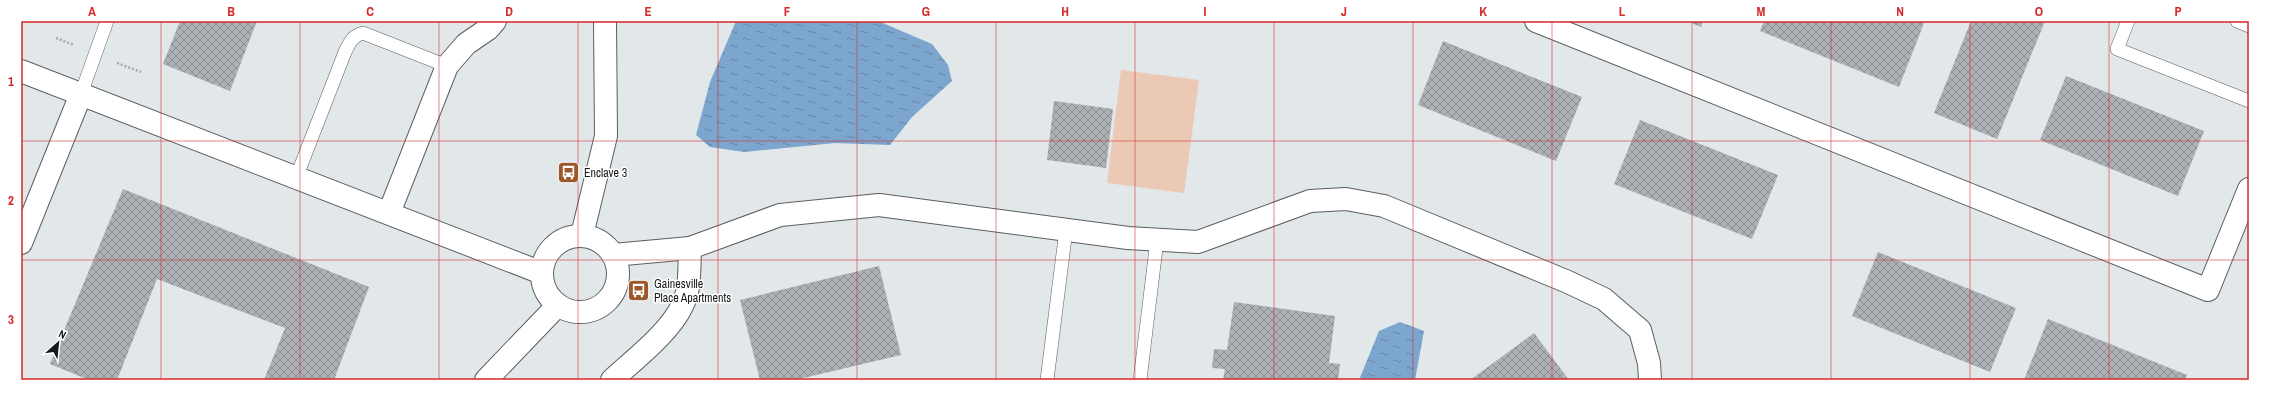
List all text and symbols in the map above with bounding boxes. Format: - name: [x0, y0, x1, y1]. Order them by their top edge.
- text: A: [88, 3, 96, 20]
- text: B: [227, 3, 235, 20]
- text: C: [366, 3, 374, 20]
- text: D: [505, 3, 513, 20]
- text: E: [644, 3, 652, 20]
- text: F: [784, 3, 791, 20]
- text: G: [922, 3, 930, 20]
- text: H: [1061, 3, 1069, 20]
- text: I: [1204, 3, 1207, 20]
- text: J: [1341, 3, 1347, 20]
- text: K: [1479, 3, 1487, 20]
- text: L: [1619, 3, 1626, 20]
- text: M: [1757, 3, 1766, 20]
- text: N: [1896, 3, 1904, 20]
- text: O: [2035, 3, 2043, 20]
- text: P: [2174, 3, 2182, 20]
- text: 1: [8, 73, 14, 90]
- bus stop icon: Enclave 3: [555, 160, 581, 186]
- place label: Enclave 3: [584, 165, 627, 181]
- text: 2: [8, 192, 14, 209]
- place label: Gainesville Place Apartments: [654, 276, 731, 306]
- bus stop icon: Gainesville Place Apartments: [626, 278, 652, 304]
- text: 3: [8, 311, 14, 328]
- north arrow: [38, 323, 78, 363]
- text: N: [56, 326, 69, 342]

